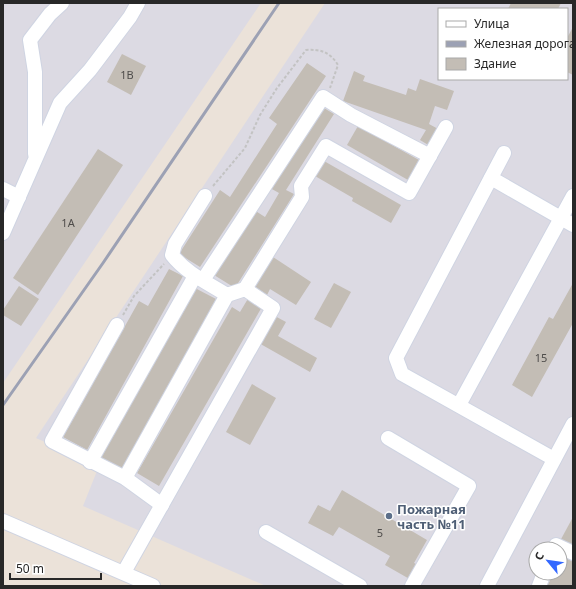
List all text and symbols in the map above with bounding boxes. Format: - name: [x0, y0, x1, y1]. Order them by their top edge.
- legend: [438, 8, 568, 80]
- text: Улица: [474, 15, 509, 32]
- text: Железная дорога: [474, 35, 576, 52]
- text: Здание: [474, 55, 517, 72]
- house number: 1В: [120, 67, 134, 82]
- house number: 1А: [61, 215, 76, 230]
- house number: 15: [535, 350, 547, 365]
- place label: Пожарная часть №11: [397, 500, 466, 533]
- marker: Пожарная часть №11: [384, 511, 394, 521]
- house number: 5: [377, 525, 383, 540]
- north arrow: [528, 541, 568, 581]
- text: С: [531, 549, 547, 563]
- scale bar: [10, 555, 101, 581]
- text: 50 m: [16, 560, 44, 577]

